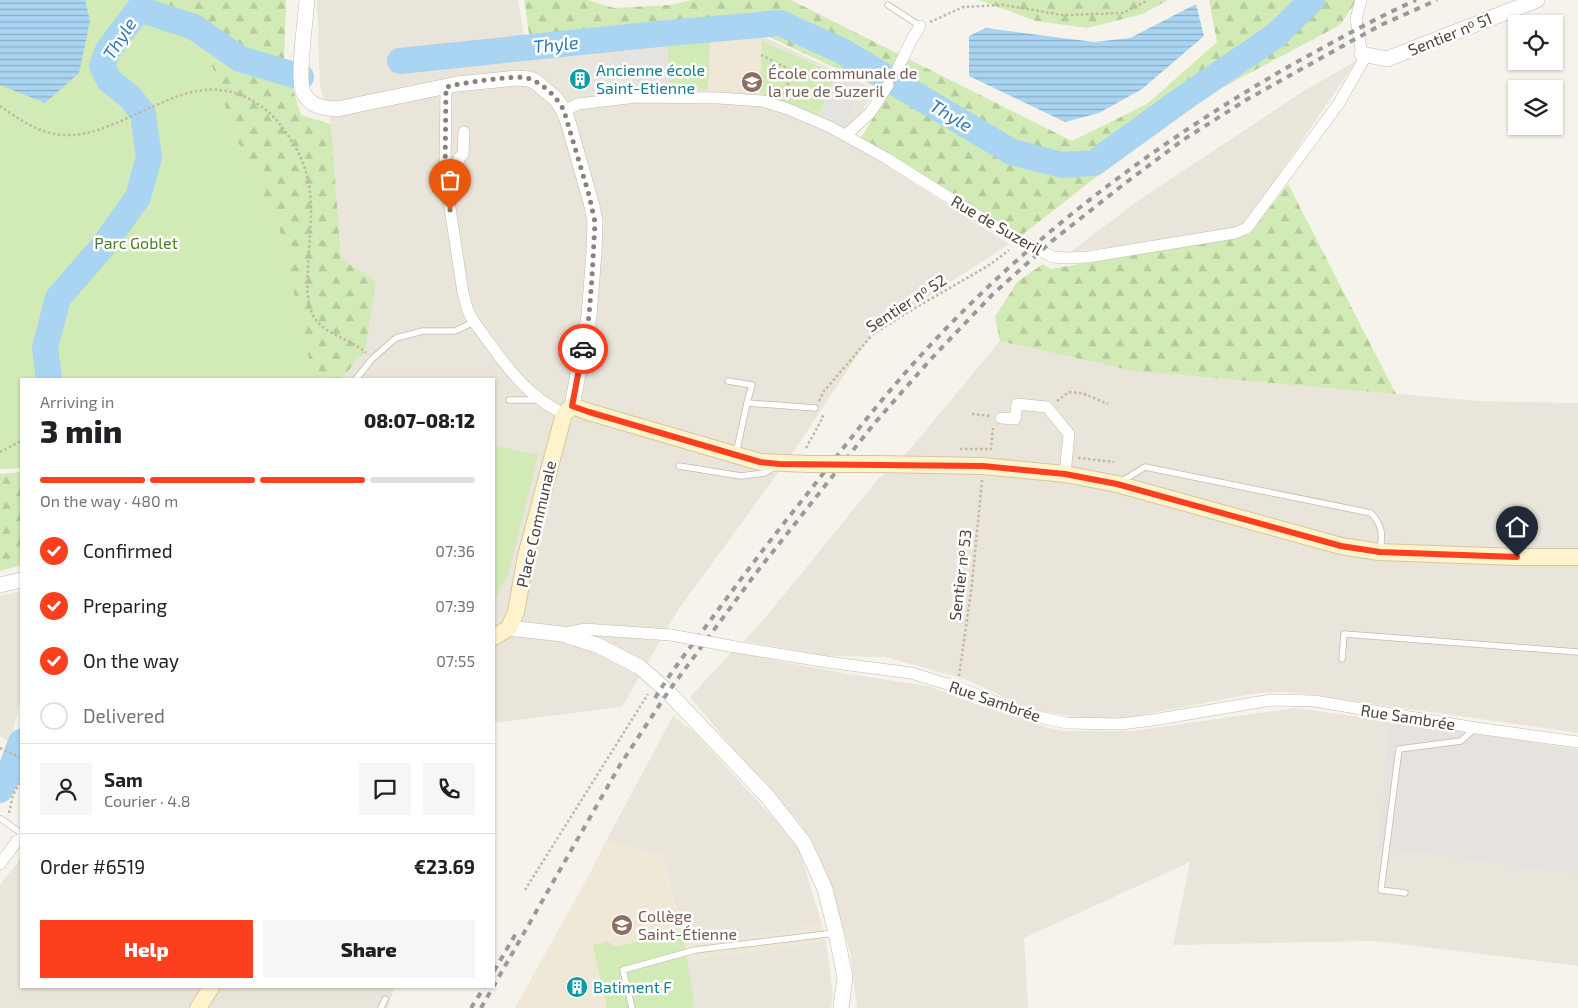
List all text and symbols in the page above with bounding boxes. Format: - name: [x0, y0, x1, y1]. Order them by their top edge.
- street label: Sentier nᵒ 51: [1405, 8, 1495, 59]
- water label: Thyle: [98, 13, 141, 63]
- map controls: [1508, 15, 1563, 135]
- button: locate: [1508, 15, 1563, 70]
- water label: Thyle: [532, 31, 580, 57]
- place label: Ancienne école Saint-Etienne: [596, 60, 705, 97]
- place label: École communale de la rue de Suzeril: [768, 63, 917, 100]
- building icon: Ancienne école Saint-Etienne: [568, 67, 592, 91]
- school or university icon: École communale de la rue de Suzeril: [740, 70, 764, 94]
- button: layers: [1508, 80, 1563, 135]
- water label: Thyle: [926, 94, 977, 136]
- pin: [429, 159, 471, 210]
- icon: bag: [436, 166, 464, 194]
- street label: Rue de Suzeril: [948, 191, 1047, 259]
- park label: Parc Goblet: [94, 233, 178, 252]
- street label: Sentier nᵒ 52: [862, 270, 949, 336]
- courier: [558, 324, 608, 374]
- icon: car: [569, 335, 597, 363]
- text: Arriving in: [40, 392, 114, 411]
- text: 08:07–08:12: [364, 409, 475, 432]
- text: 3 min: [40, 411, 122, 449]
- street label: Place Communale: [512, 459, 559, 589]
- text: On the way · 480 m: [40, 491, 178, 510]
- pin: [1496, 506, 1538, 557]
- icon: home: [1503, 513, 1531, 541]
- street label: Sentier nᵒ 53: [944, 528, 975, 622]
- icon: check: [40, 537, 68, 565]
- text: Confirmed: [83, 539, 173, 562]
- text: 07:36: [435, 541, 475, 560]
- icon: check: [40, 592, 68, 620]
- text: Preparing: [83, 594, 167, 617]
- text: 07:39: [435, 596, 475, 615]
- icon: check: [40, 647, 68, 675]
- text: On the way: [83, 649, 179, 672]
- text: 07:55: [436, 651, 475, 670]
- street label: Rue Sambrée: [947, 676, 1043, 725]
- street label: Rue Sambrée: [1359, 700, 1457, 733]
- text: Delivered: [83, 704, 165, 727]
- button: person: [40, 763, 92, 815]
- button: chat: [359, 763, 411, 815]
- button: phone: [423, 763, 475, 815]
- text: Sam: [104, 768, 143, 791]
- text: Courier · 4.8: [104, 791, 191, 810]
- text: Order #6519: [40, 855, 145, 878]
- text: €23.69: [414, 855, 475, 878]
- place label: Collège Saint-Étienne: [638, 906, 737, 943]
- school or university icon: Collège Saint-Étienne: [610, 913, 634, 937]
- button: Help: [40, 920, 253, 978]
- button: Share: [263, 920, 475, 978]
- building icon: Batiment F: [565, 975, 589, 999]
- place label: Batiment F: [593, 977, 672, 996]

